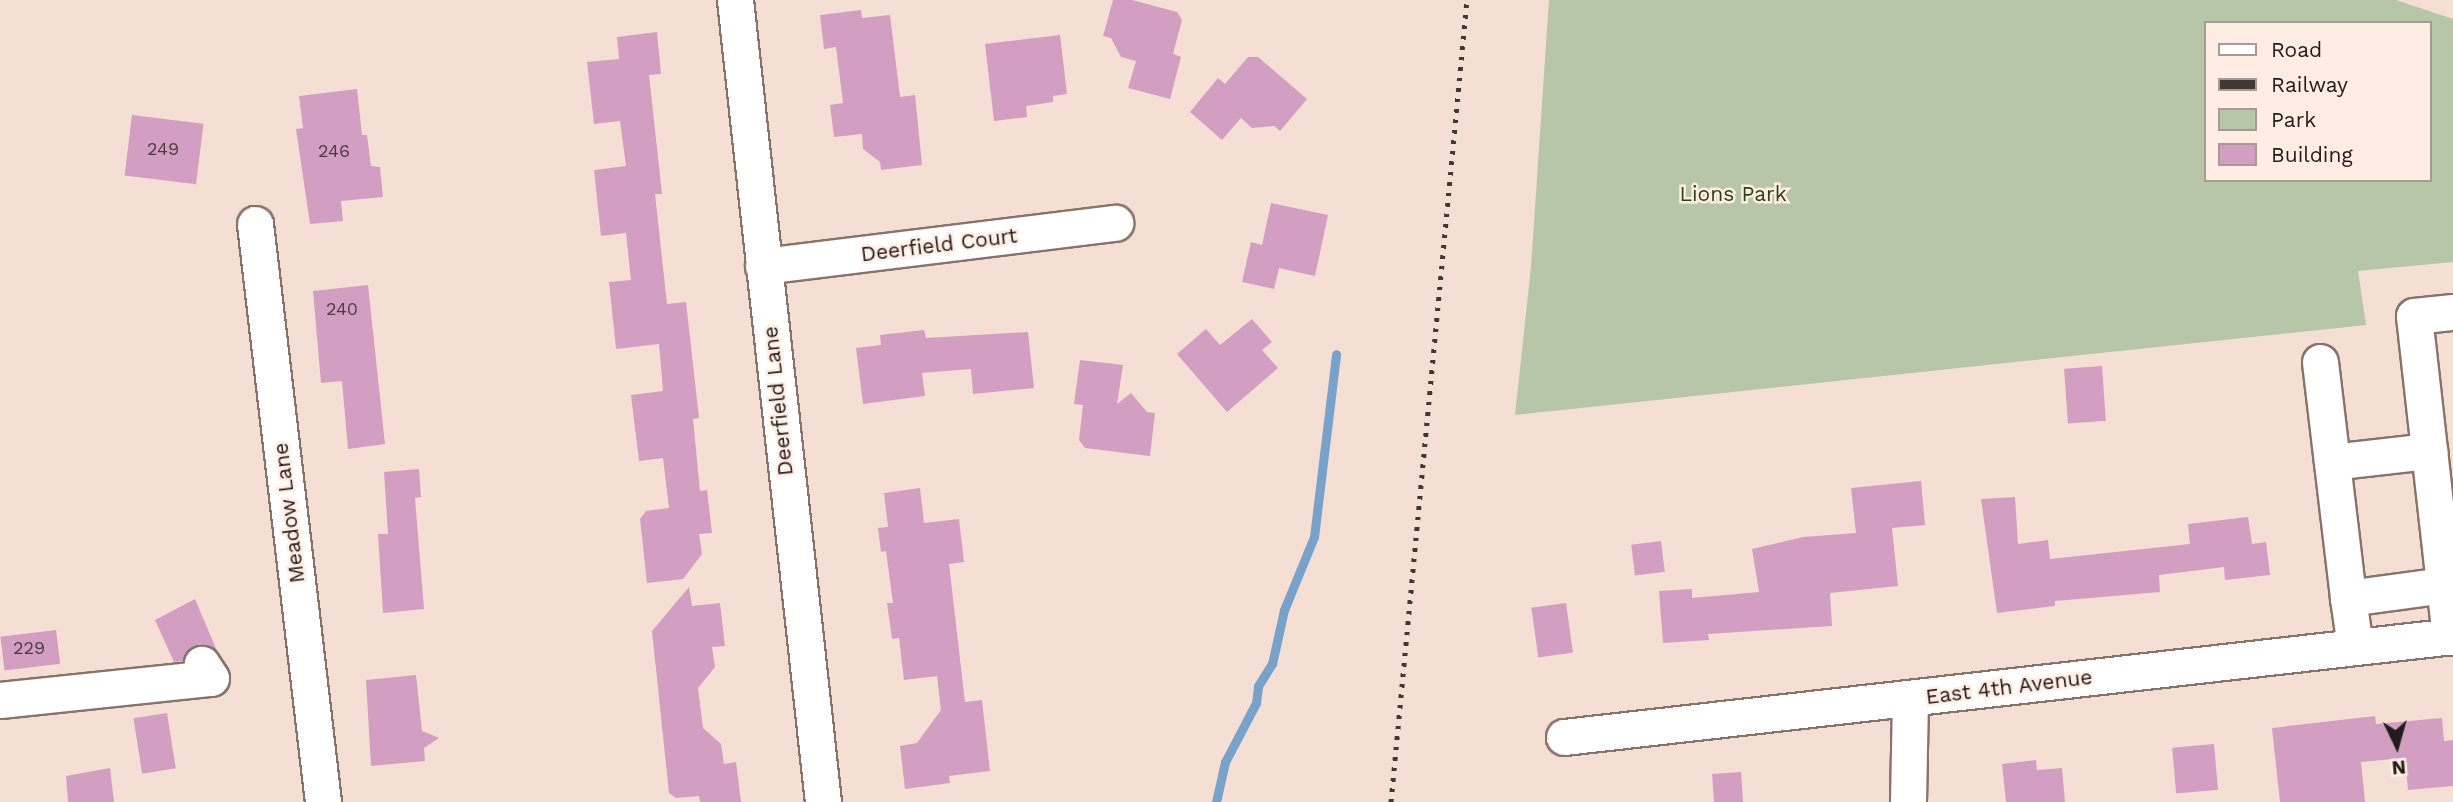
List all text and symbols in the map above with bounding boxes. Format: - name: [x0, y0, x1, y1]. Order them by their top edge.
- legend: [2204, 21, 2432, 182]
- text: Road: [2271, 37, 2322, 62]
- text: Railway: [2271, 72, 2348, 97]
- text: Park: [2271, 107, 2316, 132]
- house number: 249: [147, 138, 179, 160]
- house number: 246: [318, 140, 350, 162]
- text: Building: [2271, 142, 2353, 167]
- park label: Lions Park: [1679, 181, 1787, 207]
- street label: Deerfield Court: [859, 223, 1019, 267]
- house number: 240: [326, 298, 358, 320]
- street label: Deerfield Lane: [758, 325, 798, 477]
- street label: Meadow Lane: [268, 441, 310, 585]
- house number: 229: [13, 637, 45, 659]
- street label: East 4th Avenue: [1924, 664, 2094, 710]
- north arrow: [2362, 711, 2432, 781]
- text: N: [2391, 755, 2407, 779]

